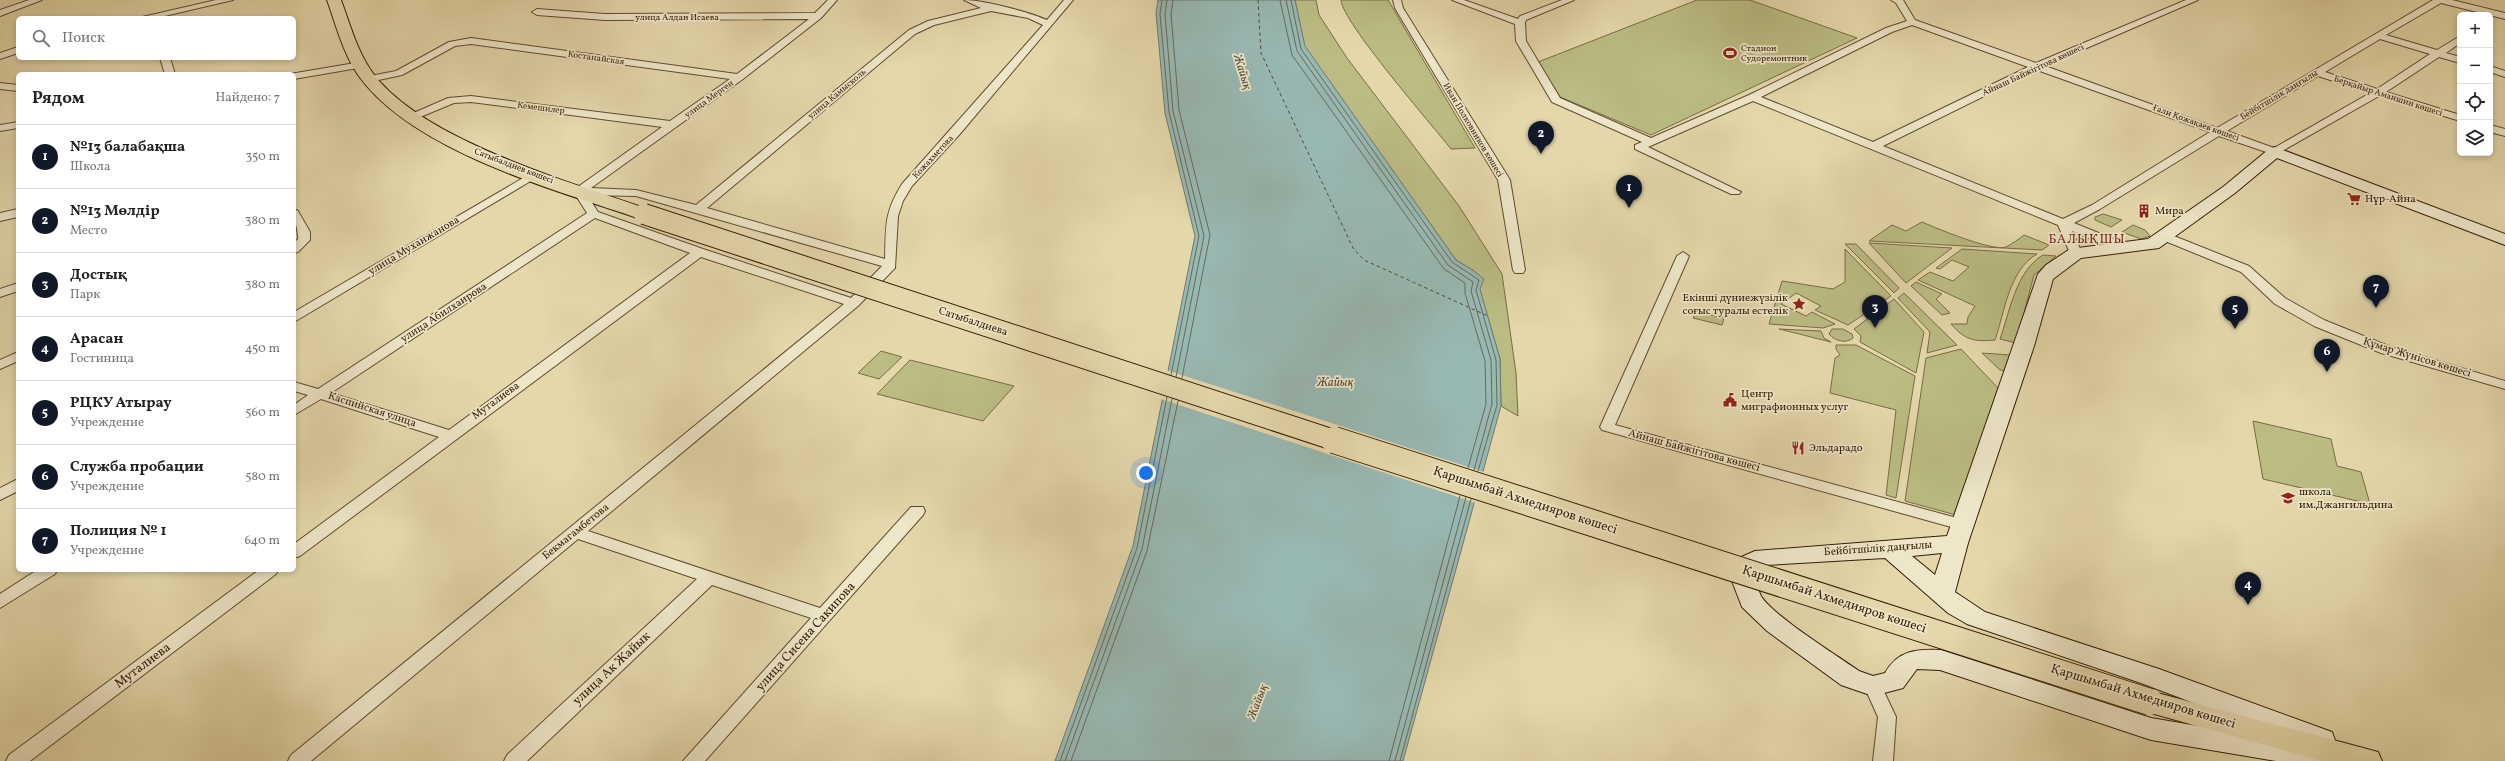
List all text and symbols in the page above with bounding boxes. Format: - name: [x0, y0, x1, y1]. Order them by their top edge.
- street label: улица Алдан Исаева: [635, 11, 719, 24]
- map controls: [2457, 12, 2493, 156]
- button: +: [2457, 12, 2493, 48]
- search box: [16, 16, 296, 60]
- icon: search: [30, 27, 52, 49]
- text: Поиск: [62, 28, 105, 49]
- street label: Айнаш Байжігітова көшесі: [1980, 40, 2086, 99]
- place label: Стадион Судоремонтник: [1741, 42, 1807, 65]
- sports icon: Стадион Судоремонтник: [1722, 45, 1738, 61]
- street label: Костанайская: [567, 48, 625, 68]
- button: −: [2457, 48, 2493, 84]
- water label: Жайық: [1229, 51, 1255, 92]
- street label: улица Камысколь: [805, 65, 869, 122]
- street label: Бейбітшілік даңғылы: [2238, 66, 2321, 123]
- street label: Берқайыр Аманшин көшесі: [2332, 72, 2444, 120]
- street label: улица Мерген: [682, 76, 737, 121]
- street label: Иван Полковников көшесі: [1440, 80, 1507, 180]
- button: locate: [2457, 84, 2493, 120]
- text: Рядом: [32, 87, 85, 110]
- text: Найдено: 7: [215, 89, 280, 107]
- street label: Кемешилер: [517, 99, 565, 117]
- street label: Ғали Қожақаев көшесі: [2151, 101, 2241, 145]
- button: layers: [2457, 120, 2493, 156]
- pin: 2: [1528, 121, 1554, 154]
- street label: Кожахметова: [909, 132, 957, 182]
- text: №13 балабақша: [70, 137, 185, 158]
- street label: Сатыбалдиев көшесі: [472, 145, 556, 187]
- text: 1: [42, 148, 48, 166]
- text: 350 m: [245, 148, 280, 166]
- text: Школа: [70, 158, 110, 176]
- pin: 1: [1616, 175, 1642, 208]
- supermarket icon: Нұр-Айна: [2346, 191, 2362, 207]
- place label: Нұр-Айна: [2365, 192, 2416, 207]
- text: №13 Мөлдiр: [70, 201, 160, 222]
- building icon: Мира: [2136, 203, 2152, 219]
- place label: Мира: [2155, 204, 2184, 219]
- text: 2: [42, 212, 48, 230]
- text: 380 m: [245, 212, 280, 230]
- street label: улица Муханжанова: [365, 212, 463, 279]
- text: Место: [70, 222, 107, 240]
- district label: БАЛЫҚШЫ: [2048, 231, 2126, 249]
- text: Достық: [70, 265, 127, 286]
- pin: 7: [2363, 275, 2389, 308]
- text: 3: [42, 276, 48, 294]
- text: 380 m: [245, 276, 280, 294]
- street label: улица Абилхаирова: [398, 279, 491, 347]
- text: Парк: [70, 286, 100, 304]
- place label: Екінші дүниежүзілік соғыс туралы естелік: [1683, 291, 1788, 319]
- pin: 3: [1862, 295, 1888, 328]
- place icon: Екінші дүниежүзілік соғыс туралы естелік: [1791, 296, 1807, 312]
- pin: 5: [2222, 296, 2248, 329]
- street label: Сатыбалдиева: [936, 304, 1010, 340]
- text: Арасан: [70, 329, 123, 350]
- street label: Құмар Жүнісов көшесі: [2361, 334, 2473, 382]
- pin: 6: [2314, 339, 2340, 372]
- text: 4: [41, 340, 49, 358]
- text: 450 m: [245, 340, 280, 358]
- text: Гостиница: [70, 350, 134, 368]
- water label: Жайық: [1316, 375, 1353, 391]
- street label: Муталиева: [469, 378, 523, 423]
- place label: Центр миграфионных услуг: [1741, 387, 1848, 415]
- street label: Каспийская улица: [326, 389, 419, 432]
- public building icon: Центр миграфионных услуг: [1722, 392, 1738, 408]
- text: РЦКУ Атырау: [70, 393, 172, 414]
- text: 5: [42, 404, 48, 422]
- text: 560 m: [245, 404, 280, 422]
- text: Учреждение: [70, 414, 144, 432]
- street label: Айнаш Байжігітова көшесі: [1626, 426, 1762, 476]
- restaurant icon: Эльдарадо: [1790, 440, 1806, 456]
- place label: Эльдарадо: [1809, 441, 1863, 456]
- text: Служба пробации: [70, 457, 204, 478]
- your location: [1136, 463, 1156, 483]
- street label: Қаршымбай Ахмедияров көшесі: [1431, 463, 1619, 539]
- text: 6: [41, 468, 49, 486]
- text: 580 m: [245, 468, 280, 486]
- text: Учреждение: [70, 478, 144, 496]
- place label: школа им.Джангильдина: [2299, 485, 2393, 513]
- school or university icon: школа им.Джангильдина: [2280, 490, 2296, 506]
- street label: Бекмагамбетова: [539, 500, 613, 564]
- text: Полиция № 1: [70, 521, 167, 542]
- text: 7: [42, 532, 48, 550]
- text: 640 m: [244, 532, 280, 550]
- street label: Бейбітшілік даңғылы: [1823, 538, 1933, 560]
- text: Учреждение: [70, 542, 144, 560]
- street label: Қаршымбай Ахмедияров көшесі: [1740, 562, 1928, 638]
- pin: 4: [2235, 572, 2261, 605]
- street label: улица Сисена Сакипова: [752, 578, 860, 696]
- street label: улица Ак Жайык: [569, 628, 655, 710]
- street label: Муталиева: [111, 639, 175, 693]
- street label: Қаршымбай Ахмедияров көшесі: [2048, 660, 2238, 734]
- water label: Жайық: [1244, 682, 1272, 723]

